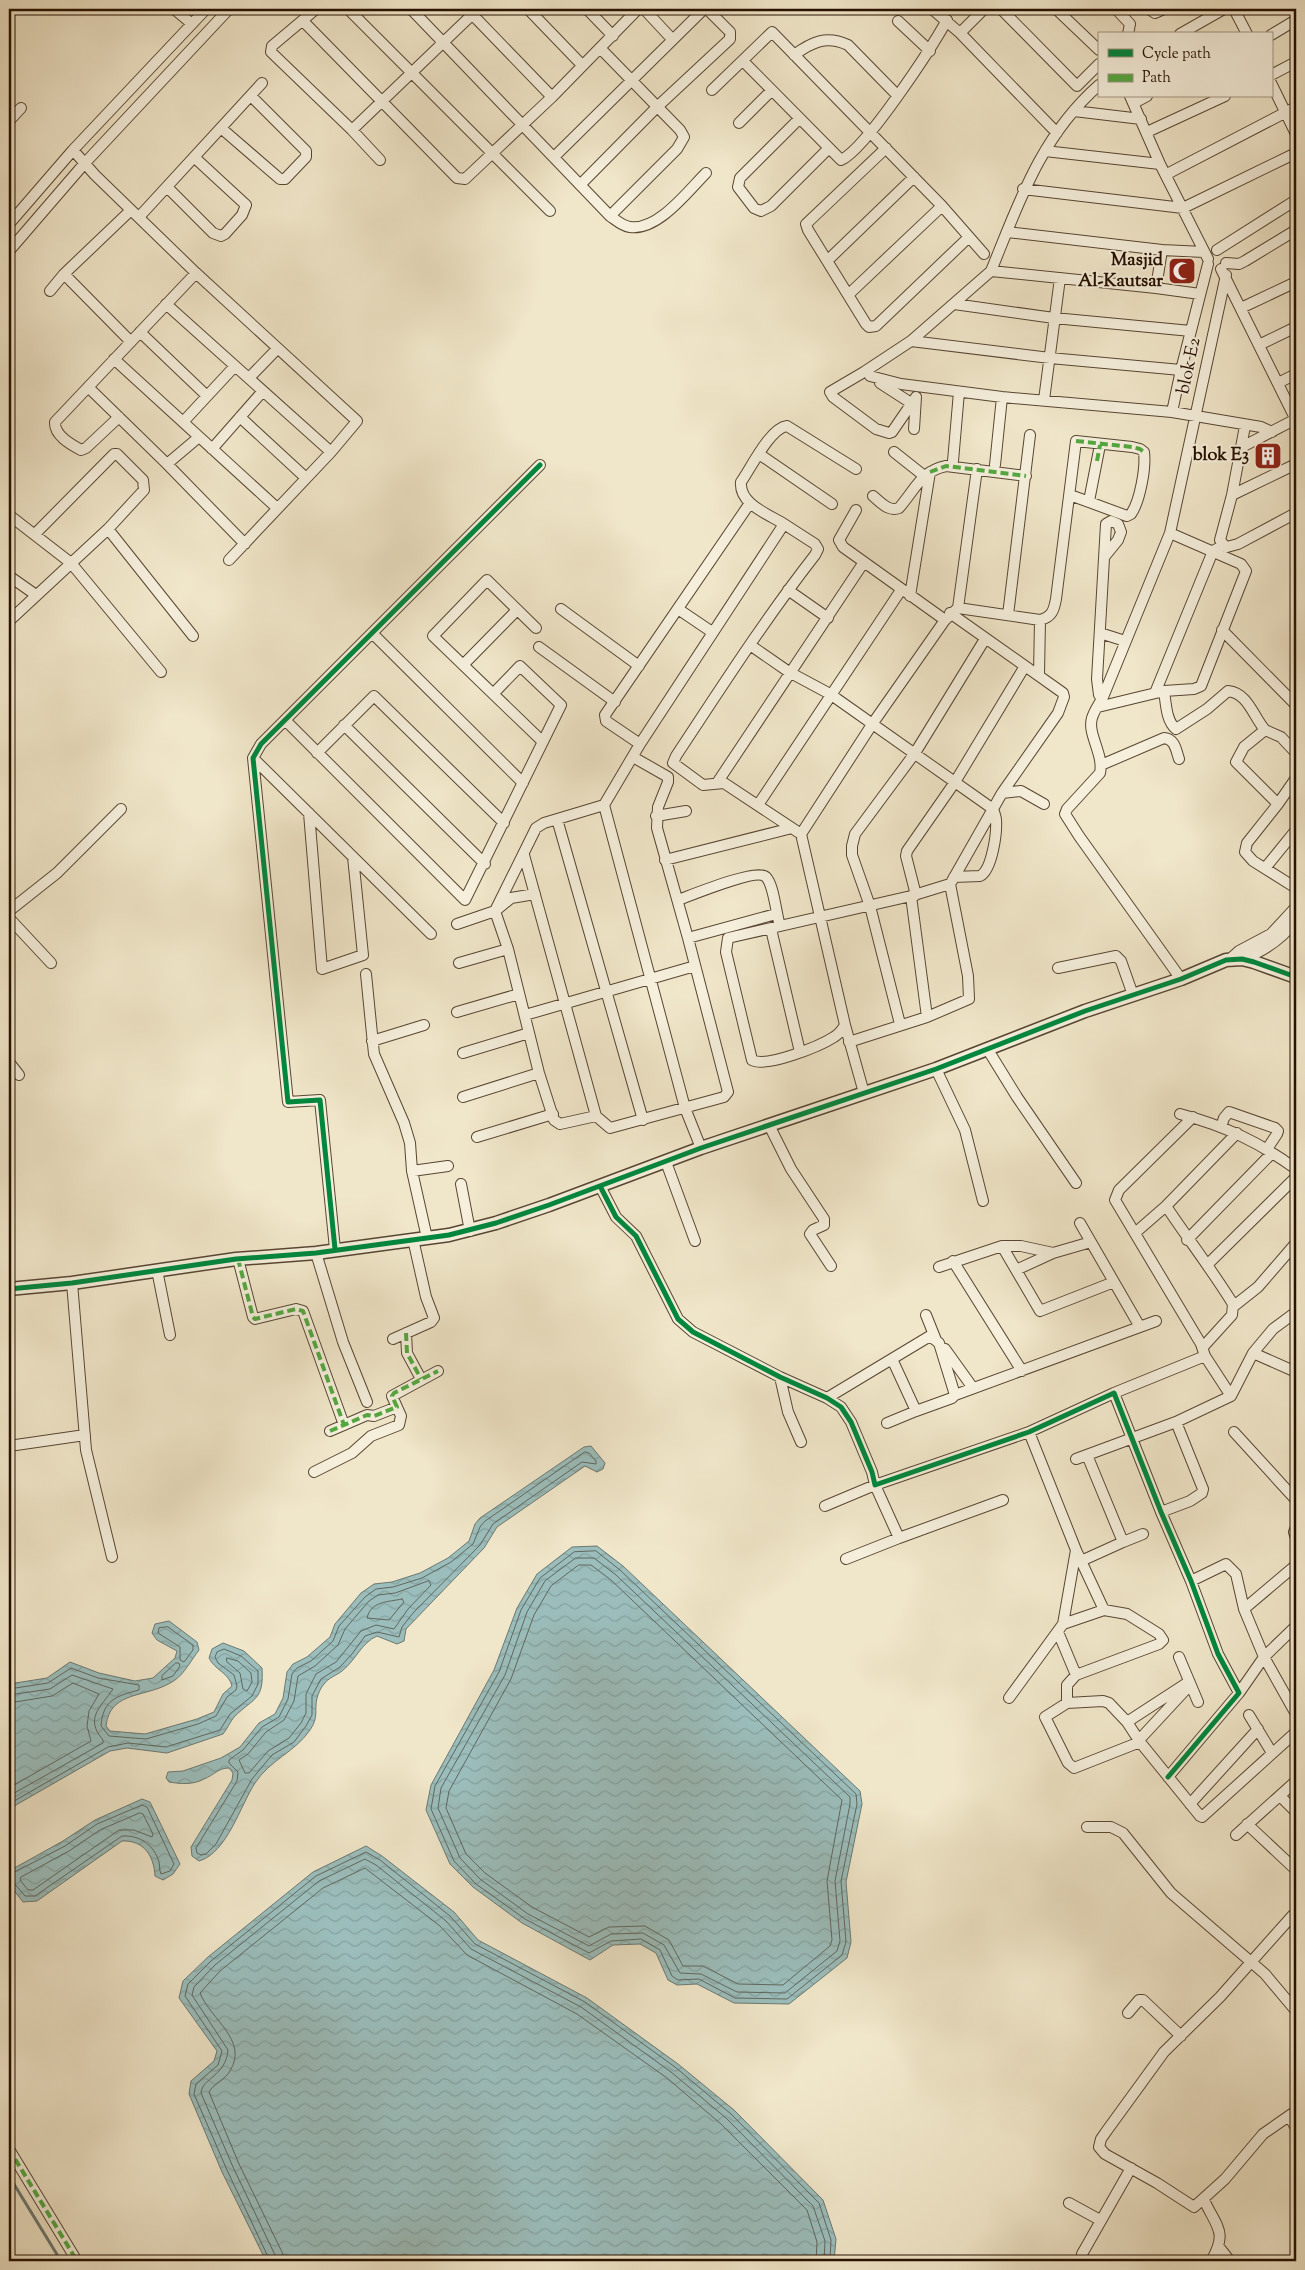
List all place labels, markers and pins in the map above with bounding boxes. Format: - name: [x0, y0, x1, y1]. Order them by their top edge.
- place label: Masjid Al-Kautsar: [1078, 248, 1164, 295]
- mosque icon: Masjid Al-Kautsar: [1167, 256, 1197, 286]
- building icon: blok E3: [1253, 441, 1283, 471]
- place label: blok E3: [1192, 443, 1249, 469]

